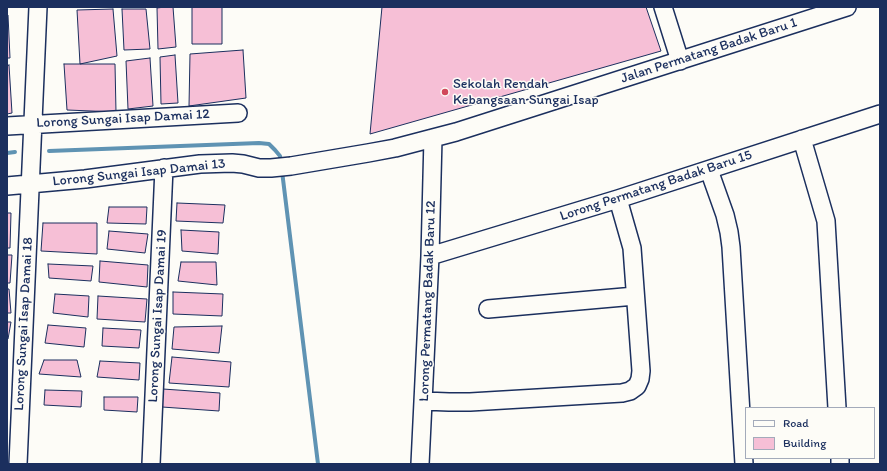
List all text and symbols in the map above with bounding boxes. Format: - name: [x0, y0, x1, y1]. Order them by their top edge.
- street label: Jalan Permatang Badak Baru 1: [619, 15, 799, 87]
- place label: Sekolah Rendah Kebangsaan Sungai Isap: [453, 76, 599, 108]
- marker: Sekolah Rendah Kebangsaan Sungai Isap: [440, 87, 450, 97]
- street label: Lorong Sungai Isap Damai 12: [36, 106, 210, 132]
- street label: Lorong Permatang Badak Baru 15: [558, 147, 754, 225]
- street label: Lorong Sungai Isap Damai 13: [52, 156, 226, 190]
- street label: Lorong Permatang Badak Baru 12: [416, 200, 440, 402]
- street label: Lorong Sungai Isap Damai 19: [145, 229, 171, 403]
- street label: Lorong Sungai Isap Damai 18: [11, 237, 37, 411]
- legend: [745, 407, 875, 459]
- text: Road: [783, 416, 809, 430]
- text: Building: [783, 436, 826, 450]

